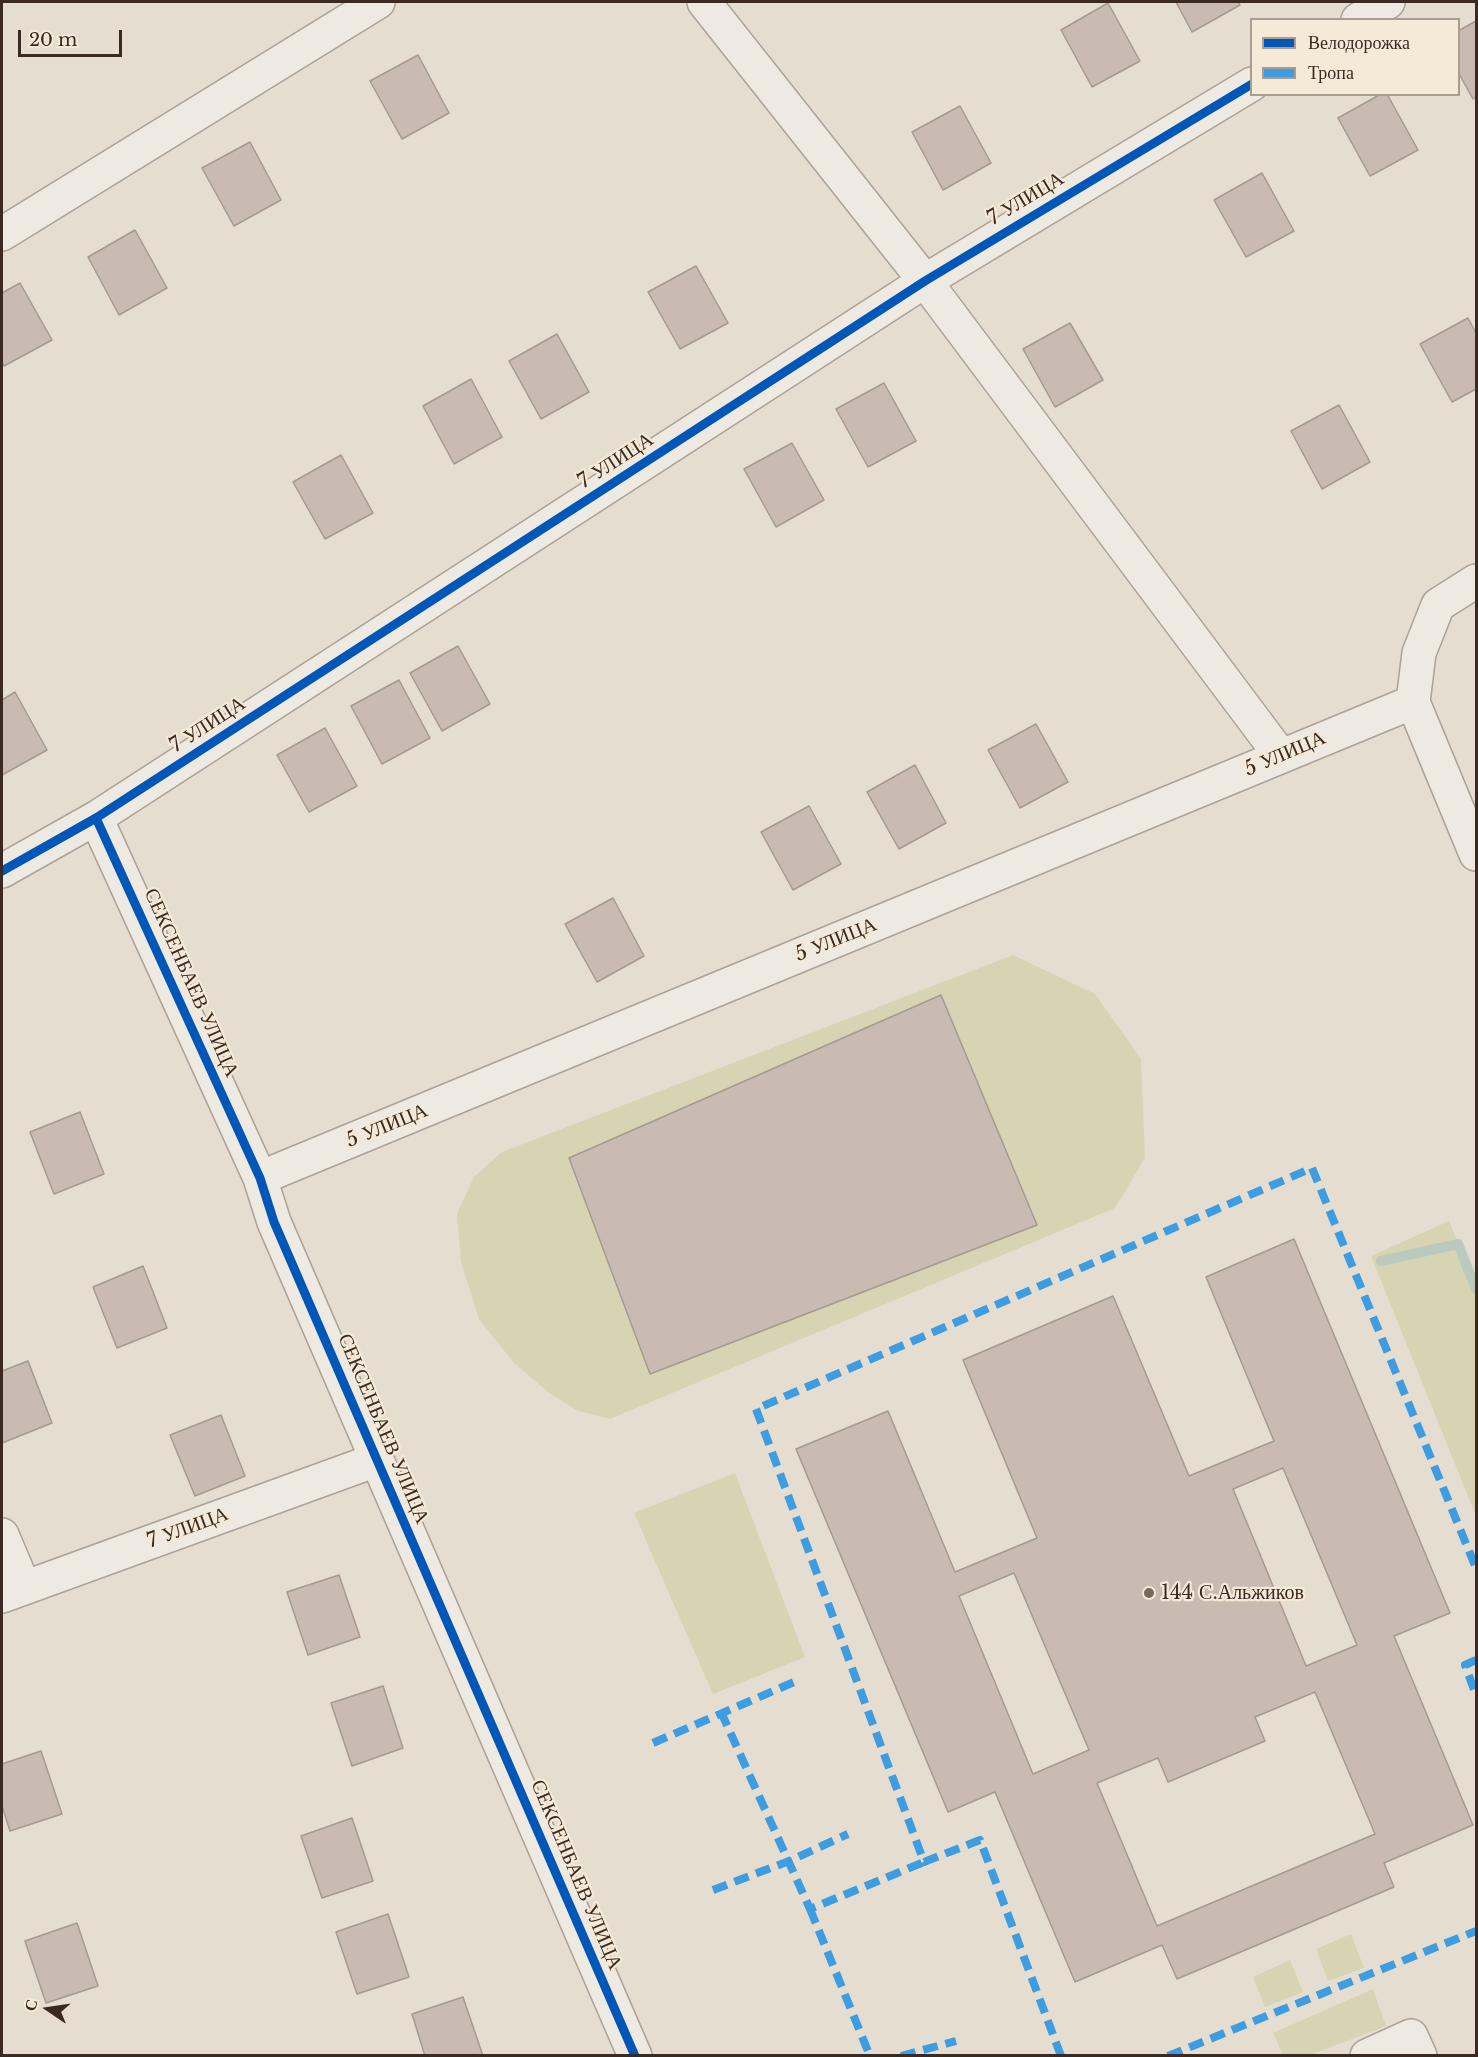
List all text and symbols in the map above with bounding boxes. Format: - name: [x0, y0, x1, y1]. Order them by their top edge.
- scale bar: [21, 18, 124, 56]
- legend: [1250, 18, 1460, 96]
- text: 20 m: [29, 29, 77, 51]
- text: Велодорожка: [1308, 32, 1410, 54]
- text: Тропа: [1308, 62, 1354, 84]
- street label: 7 УЛИЦА: [984, 167, 1068, 231]
- street label: 7 УЛИЦА: [574, 428, 658, 494]
- street label: 7 УЛИЦА: [166, 692, 250, 758]
- street label: 5 УЛИЦА: [1241, 726, 1329, 782]
- street label: СЕКСЕНБАЕВ УЛИЦА: [139, 885, 243, 1081]
- street label: 5 УЛИЦА: [792, 913, 880, 967]
- street label: 5 УЛИЦА: [343, 1099, 431, 1153]
- street label: СЕКСЕНБАЕВ УЛИЦА: [332, 1330, 434, 1528]
- street label: 7 УЛИЦА: [144, 1502, 232, 1554]
- place label: 144 С.Альжиков: [1161, 1581, 1304, 1605]
- marker: 144 С.Альжиков: [1142, 1586, 1156, 1600]
- street label: СЕКСЕНБАЕВ УЛИЦА: [525, 1776, 627, 1974]
- north arrow: [18, 1979, 78, 2039]
- text: С: [19, 1997, 42, 2013]

